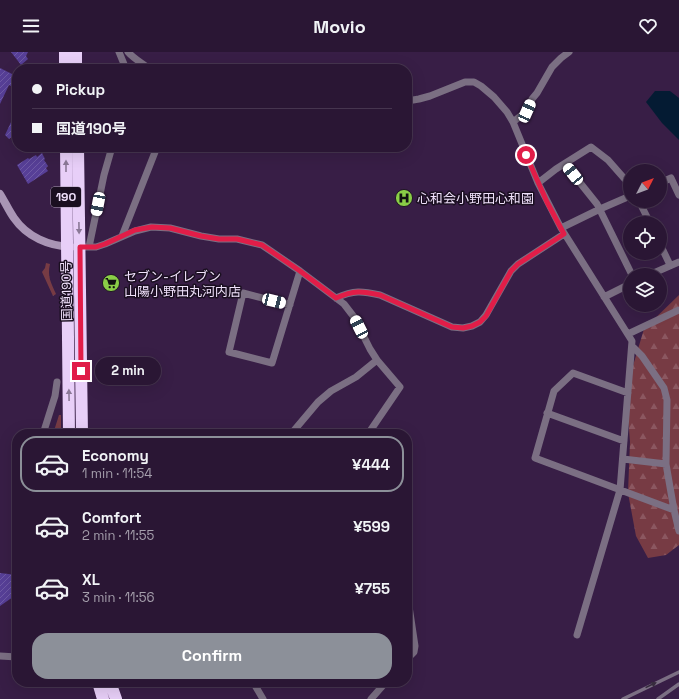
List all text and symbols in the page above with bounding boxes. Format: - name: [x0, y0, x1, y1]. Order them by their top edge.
- icon: menu: [20, 15, 42, 37]
- text: Movio: [313, 15, 366, 38]
- icon: heart: [637, 15, 659, 37]
- text: Pickup: [56, 80, 105, 99]
- car: [517, 98, 537, 124]
- text: 国道190号: [56, 119, 127, 138]
- route start: [517, 146, 535, 164]
- one-way arrow: [63, 159, 69, 172]
- car: [561, 161, 585, 187]
- north arrow: [623, 164, 667, 208]
- map controls: [623, 164, 667, 312]
- road number: 190: [51, 187, 81, 207]
- hospital icon: 心和会小野田心和園: [394, 188, 414, 208]
- place label: 心和会小野田心和園: [417, 190, 534, 207]
- car: [90, 191, 106, 217]
- button: locate: [623, 216, 667, 260]
- one-way arrow: [76, 222, 83, 234]
- street label: 国道190号: [57, 260, 76, 322]
- place label: セブン-イレブン 山陽小野田丸河内店: [124, 268, 241, 300]
- button: layers: [623, 268, 667, 312]
- supermarket icon: セブン-イレブン 山陽小野田丸河内店: [101, 273, 121, 293]
- car: [261, 292, 287, 310]
- car: [348, 314, 370, 340]
- callout: 2 min: [95, 357, 161, 385]
- route end: [72, 362, 90, 380]
- text: 2 min: [111, 362, 145, 379]
- one-way arrow: [66, 388, 72, 401]
- icon: car: [34, 446, 70, 482]
- text: Economy: [82, 446, 149, 465]
- text: ¥444: [352, 455, 390, 474]
- text: 1 min · 11:54: [82, 465, 152, 482]
- icon: car: [34, 508, 70, 544]
- text: Comfort: [82, 508, 142, 527]
- text: ¥599: [353, 517, 390, 536]
- text: 2 min · 11:55: [82, 527, 154, 544]
- icon: car: [34, 570, 70, 606]
- text: XL: [82, 570, 100, 589]
- text: ¥755: [354, 579, 390, 598]
- text: 3 min · 11:56: [82, 589, 155, 606]
- button: Confirm: [32, 633, 392, 679]
- one-way arrow: [645, 682, 657, 688]

